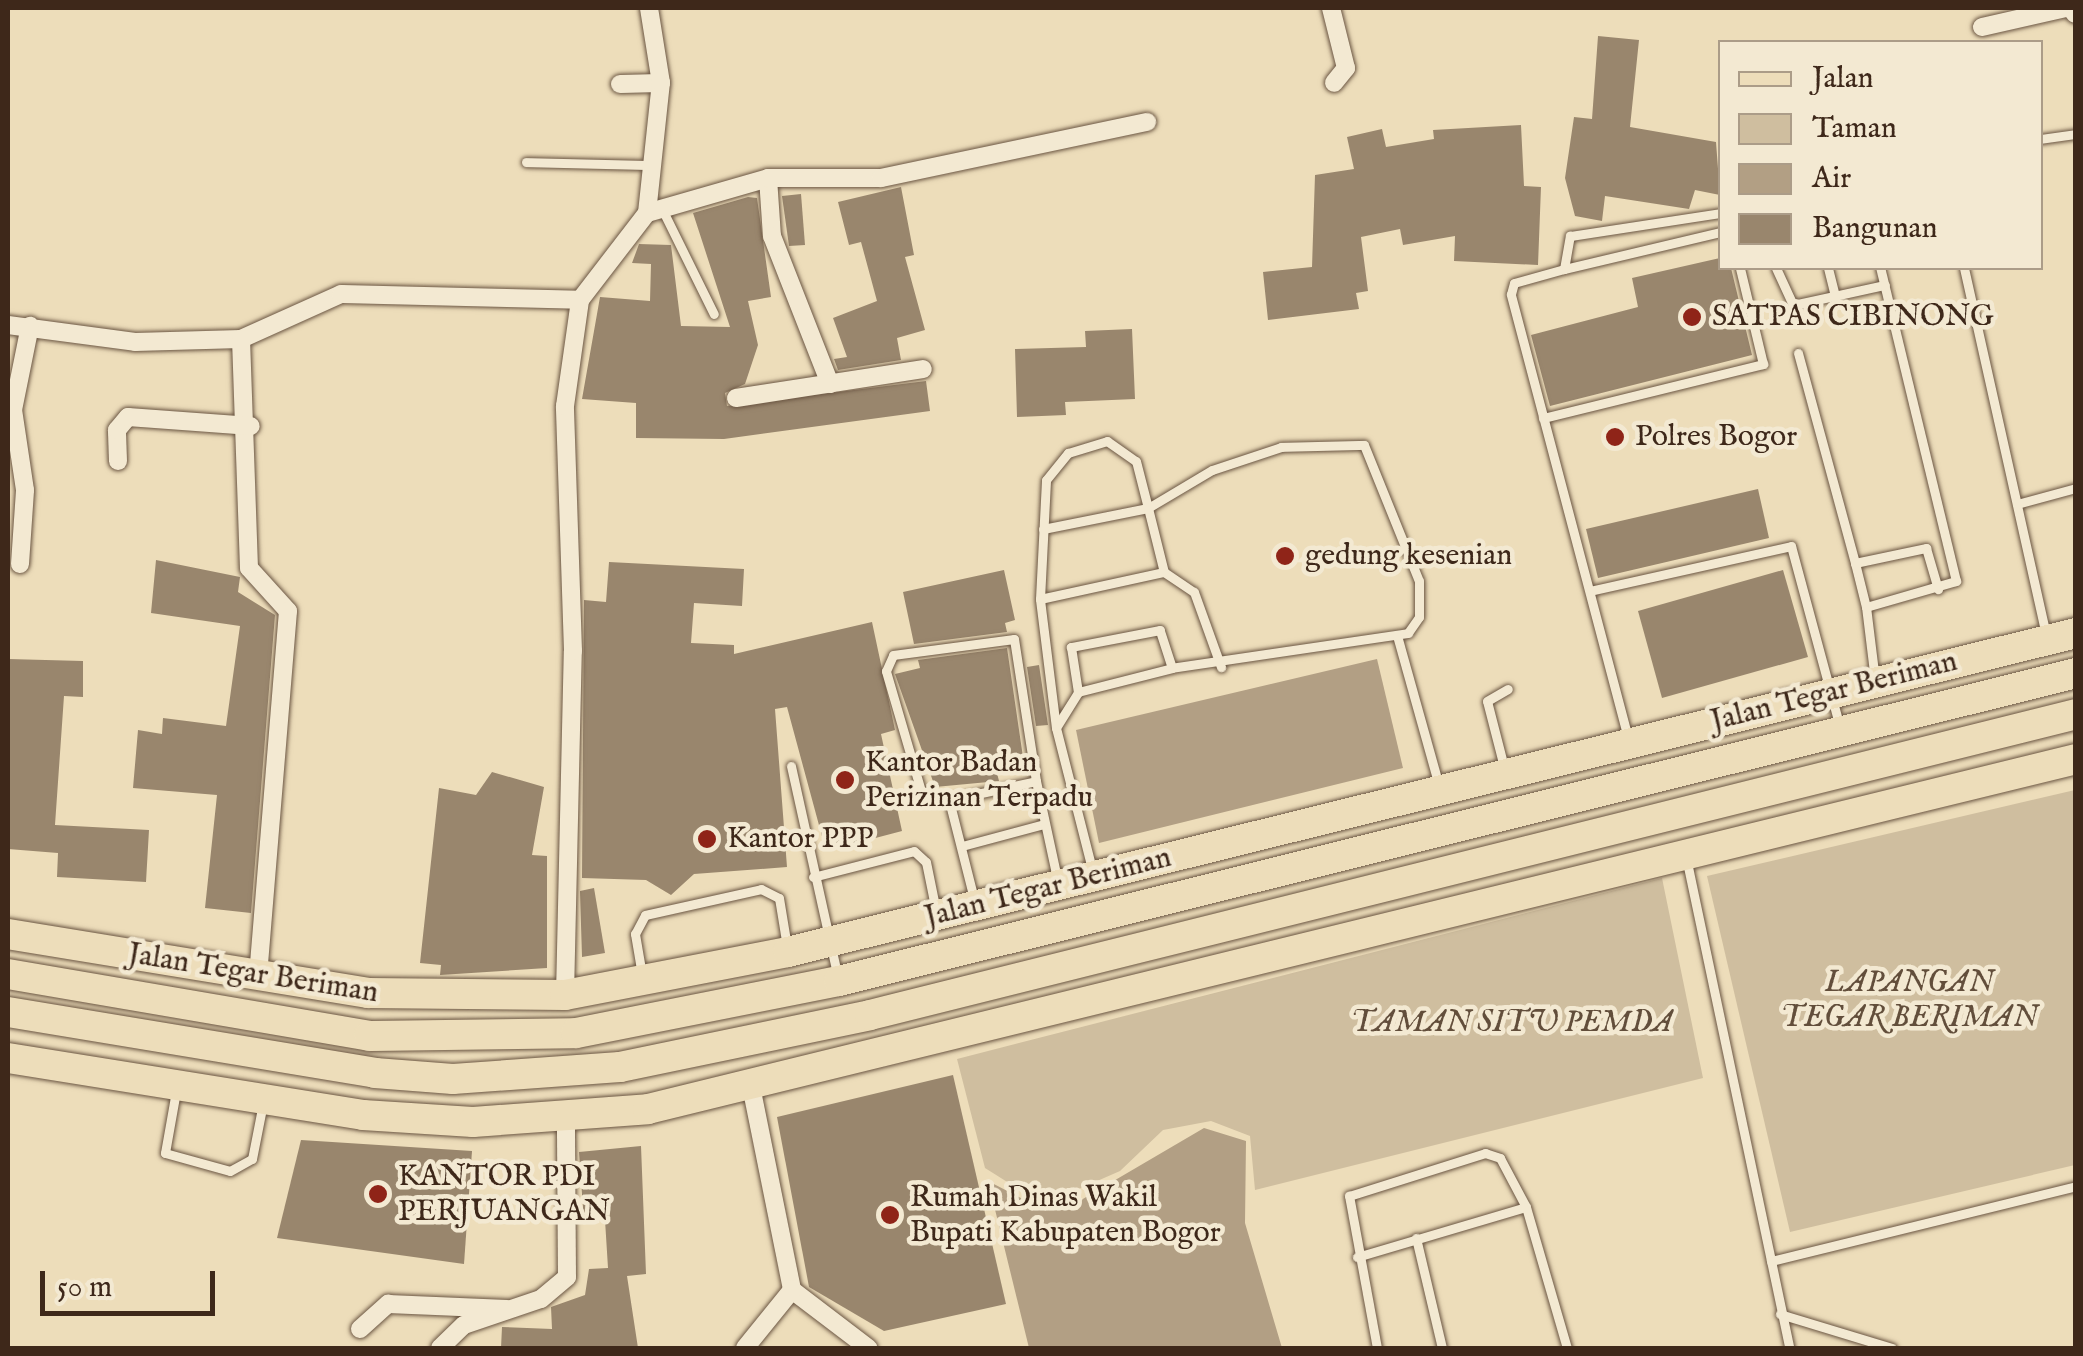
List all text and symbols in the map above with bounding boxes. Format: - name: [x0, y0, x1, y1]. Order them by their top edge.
- legend: [1718, 40, 2043, 270]
- text: Jalan: [1812, 60, 1874, 98]
- text: Taman: [1812, 110, 1897, 148]
- text: Air: [1812, 160, 1851, 198]
- text: Bangunan: [1812, 210, 1938, 248]
- place label: SATPAS CIBINONG: [1712, 299, 1994, 335]
- marker: SATPAS CIBINONG: [1681, 306, 1703, 328]
- place label: Polres Bogor: [1635, 419, 1797, 455]
- marker: Polres Bogor: [1604, 426, 1626, 448]
- place label: gedung kesenian: [1305, 538, 1512, 574]
- marker: gedung kesenian: [1274, 545, 1296, 567]
- street label: Jalan Tegar Beriman: [1707, 644, 1961, 740]
- place label: Kantor Badan Perizinan Terpadu: [865, 745, 1093, 816]
- marker: Kantor Badan Perizinan Terpadu: [834, 769, 856, 791]
- place label: Kantor PPP: [727, 821, 873, 857]
- marker: Kantor PPP: [696, 828, 718, 850]
- street label: Jalan Tegar Beriman: [921, 840, 1175, 936]
- street label: Jalan Tegar Beriman: [125, 936, 381, 1012]
- park label: LAPANGAN TEGAR BERIMAN: [1781, 965, 2037, 1036]
- park label: TAMAN SITU PEMDA: [1351, 1005, 1673, 1041]
- place label: KANTOR PDI PERJUANGAN: [398, 1159, 610, 1230]
- place label: Rumah Dinas Wakil Bupati Kabupaten Bogor: [910, 1180, 1221, 1250]
- marker: KANTOR PDI PERJUANGAN: [367, 1183, 389, 1205]
- marker: Rumah Dinas Wakil Bupati Kabupaten Bogor: [879, 1204, 901, 1226]
- scale bar: [45, 1251, 220, 1313]
- text: 50 m: [57, 1269, 112, 1307]

